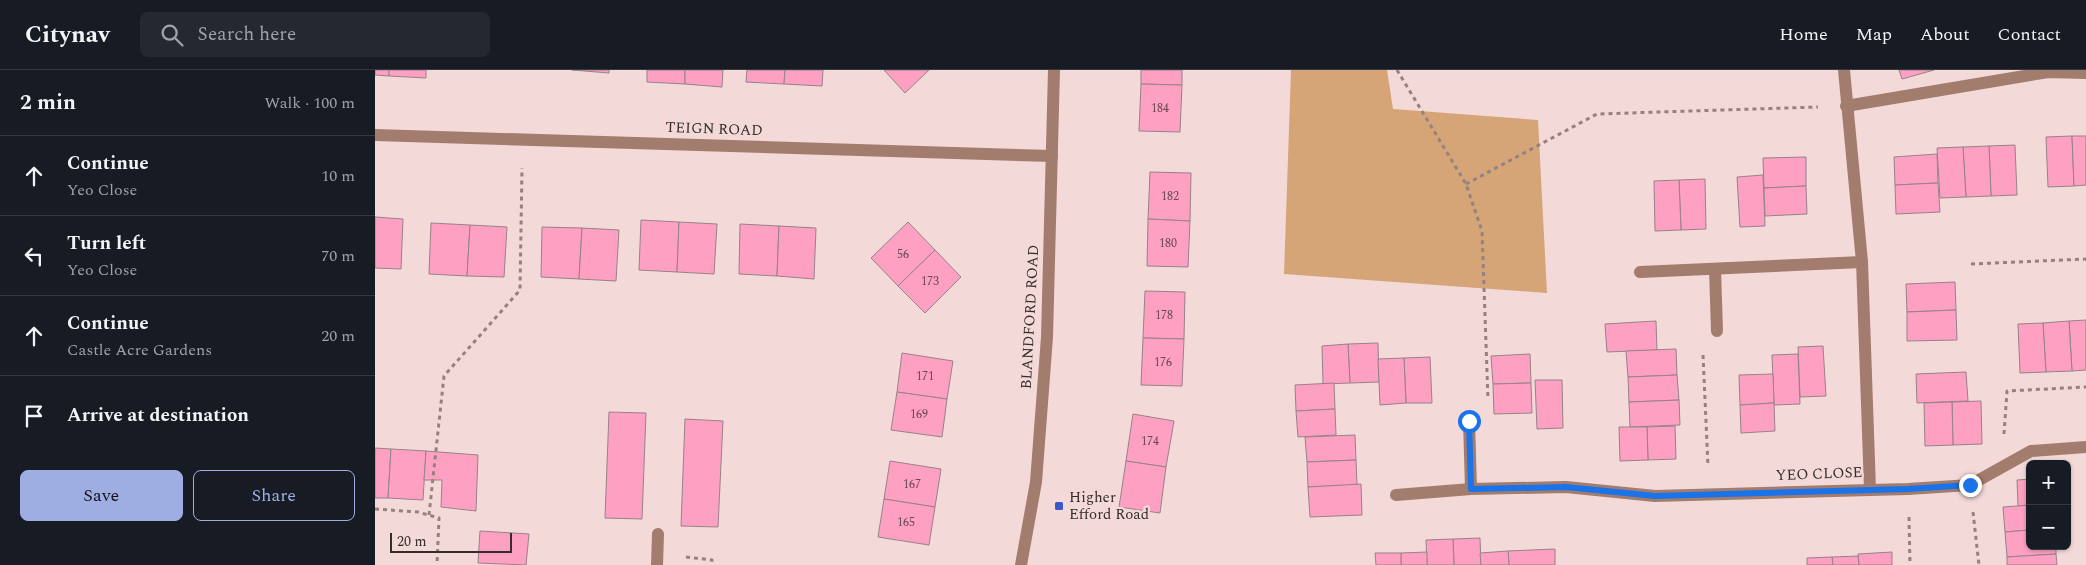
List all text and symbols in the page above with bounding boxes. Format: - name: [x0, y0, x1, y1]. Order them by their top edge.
- search box: [140, 12, 490, 57]
- text: Citynav: [25, 17, 110, 53]
- text: Search here: [198, 20, 296, 49]
- icon: search: [158, 21, 186, 49]
- text: Home: [1779, 21, 1828, 48]
- text: Map: [1856, 21, 1892, 48]
- text: About: [1920, 21, 1970, 48]
- text: Contact: [1998, 21, 2061, 48]
- text: 2 min: [20, 87, 76, 119]
- text: Walk · 100 m: [264, 91, 355, 115]
- house number: 184: [1151, 99, 1169, 118]
- street label: TEIGN ROAD: [665, 116, 763, 142]
- text: Continue: [67, 149, 149, 178]
- icon: ahead: [20, 162, 48, 190]
- text: 10 m: [321, 164, 355, 188]
- text: Yeo Close: [67, 178, 137, 202]
- house number: 182: [1161, 187, 1179, 206]
- text: Turn left: [67, 229, 146, 258]
- house number: 180: [1159, 234, 1177, 253]
- icon: left: [20, 242, 48, 270]
- text: 70 m: [321, 244, 355, 268]
- street label: BLANDFORD ROAD: [1015, 244, 1045, 390]
- house number: 56: [897, 245, 909, 264]
- text: Yeo Close: [67, 258, 137, 282]
- house number: 173: [921, 272, 939, 291]
- house number: 178: [1155, 306, 1173, 325]
- text: Continue: [67, 309, 149, 338]
- icon: ahead: [20, 322, 48, 350]
- text: 20 m: [321, 324, 355, 348]
- text: Castle Acre Gardens: [67, 338, 212, 362]
- house number: 176: [1154, 353, 1172, 372]
- house number: 171: [916, 367, 934, 386]
- text: Arrive at destination: [67, 401, 249, 430]
- icon: arrive: [20, 402, 48, 430]
- house number: 169: [910, 405, 928, 424]
- route start: [1458, 410, 1481, 433]
- house number: 174: [1141, 432, 1159, 451]
- map controls: [2026, 460, 2071, 550]
- button: +: [2026, 460, 2071, 505]
- street label: YEO CLOSE: [1775, 461, 1863, 487]
- button: Save: [20, 470, 183, 521]
- button: Share: [193, 470, 355, 521]
- route end: [1959, 474, 1982, 497]
- house number: 167: [903, 475, 921, 494]
- place label: Higher Efford Road: [1069, 486, 1149, 526]
- marker: Higher Efford Road: [1053, 500, 1065, 512]
- button: −: [2026, 505, 2071, 550]
- house number: 165: [897, 513, 915, 532]
- scale bar: [390, 530, 513, 553]
- text: 20 m: [397, 531, 427, 552]

